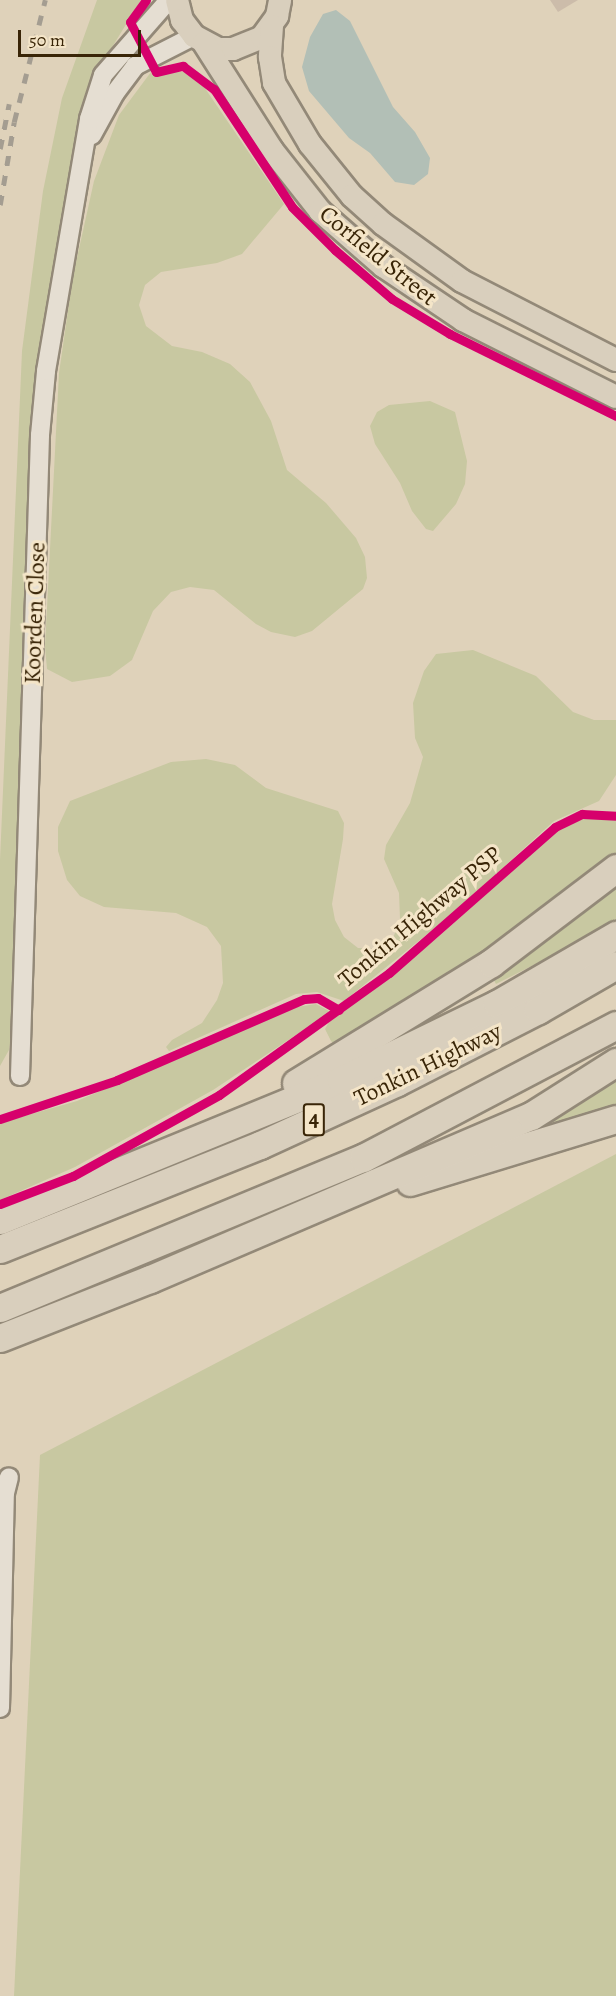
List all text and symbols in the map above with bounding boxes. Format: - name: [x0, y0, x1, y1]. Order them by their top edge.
- scale bar: [21, 18, 144, 56]
- text: 50 m: [29, 28, 65, 52]
- street label: Corfield Street: [313, 200, 443, 312]
- street label: Koorden Close: [18, 542, 52, 684]
- street label: Tonkin Highway PSP: [333, 840, 507, 994]
- street label: Tonkin Highway: [350, 1017, 506, 1113]
- road number: 4: [302, 1101, 326, 1139]

